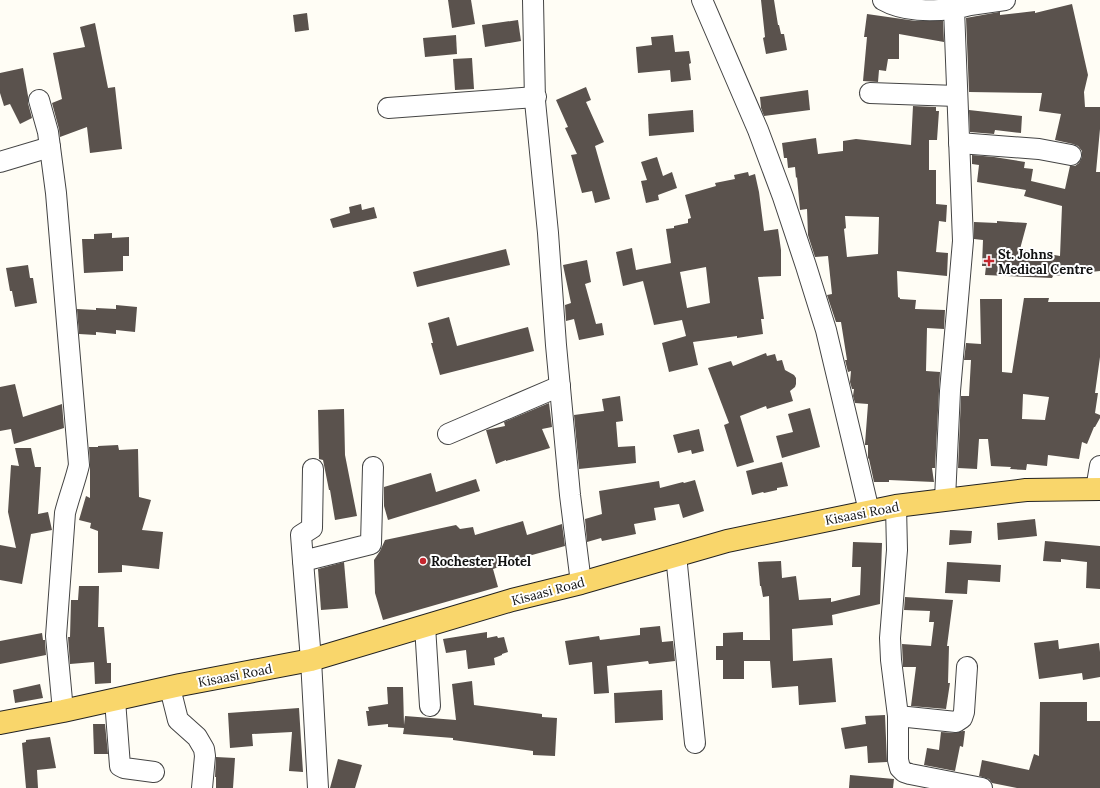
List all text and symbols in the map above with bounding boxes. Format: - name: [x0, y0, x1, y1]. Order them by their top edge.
- place label: St. Johns Medical Centre: [998, 246, 1093, 278]
- marker: St. Johns Medical Centre: [983, 255, 995, 267]
- street label: Kisaasi Road: [824, 498, 901, 529]
- place label: Rochester Hotel: [431, 553, 531, 570]
- marker: Rochester Hotel: [418, 556, 428, 566]
- street label: Kisaasi Road: [510, 573, 587, 609]
- street label: Kisaasi Road: [197, 660, 274, 691]

